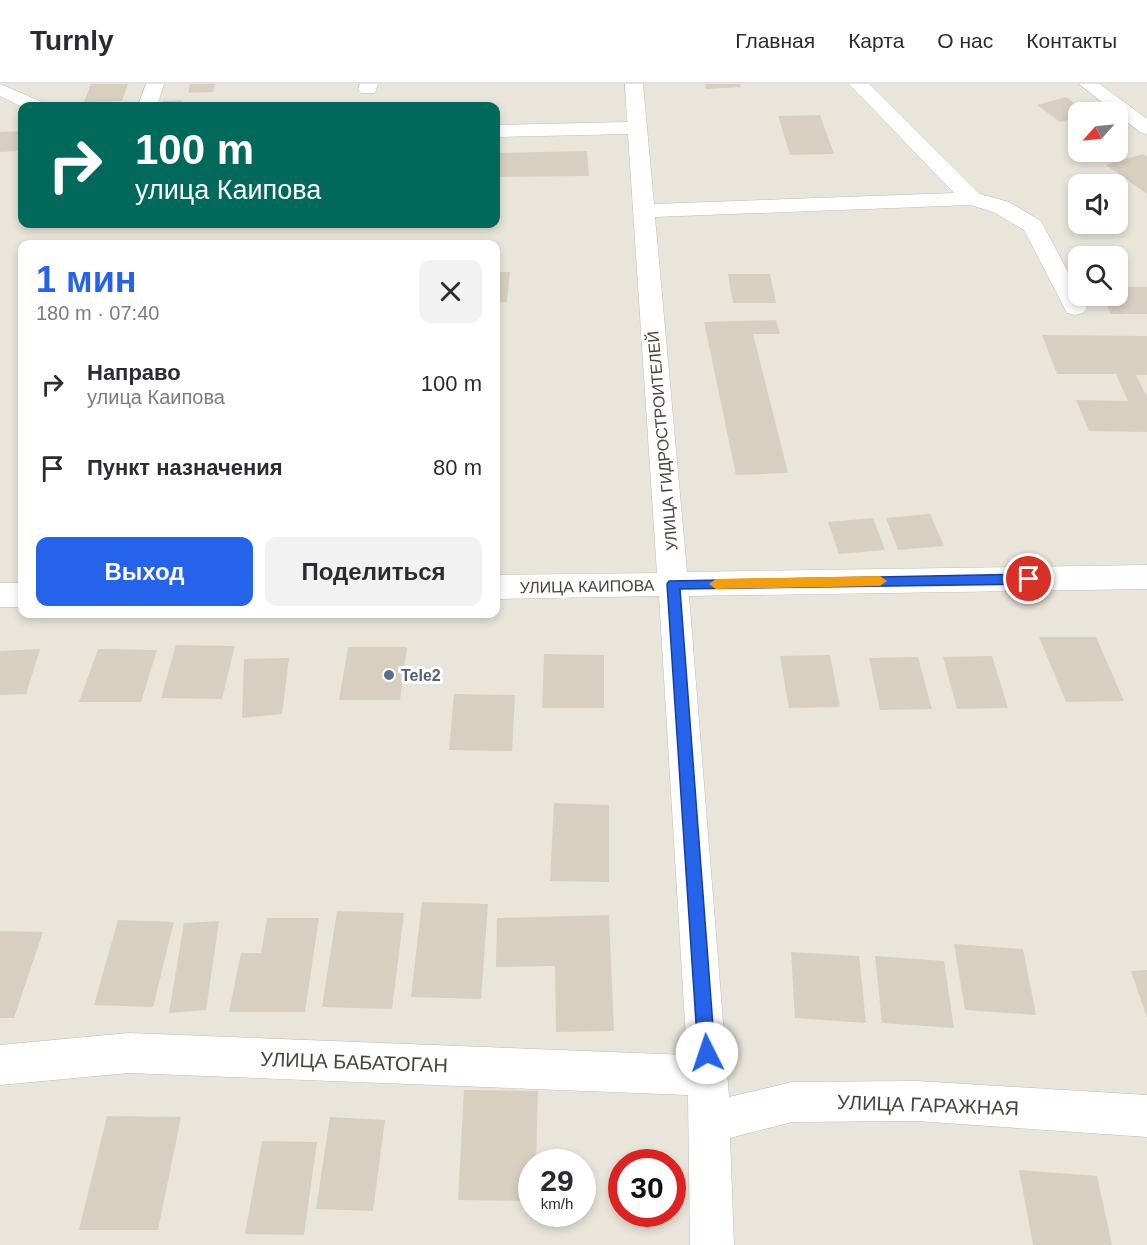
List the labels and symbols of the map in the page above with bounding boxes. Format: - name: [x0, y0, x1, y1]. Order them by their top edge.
- north arrow: [1068, 102, 1128, 162]
- street label: УЛИЦА ГИДРОСТРОИТЕЛЕЙ: [643, 330, 681, 552]
- pin: [1003, 553, 1054, 604]
- street label: УЛИЦА КАИПОВА: [519, 577, 655, 596]
- place label: Tele2: [401, 667, 441, 684]
- marker: Tele2: [382, 668, 396, 682]
- position arrow: [675, 1021, 739, 1085]
- street label: УЛИЦА БАБАТОГАН: [260, 1048, 448, 1076]
- street label: УЛИЦА ГАРАЖНАЯ: [837, 1091, 1019, 1119]
- speed limit sign: 30: [608, 1149, 686, 1227]

